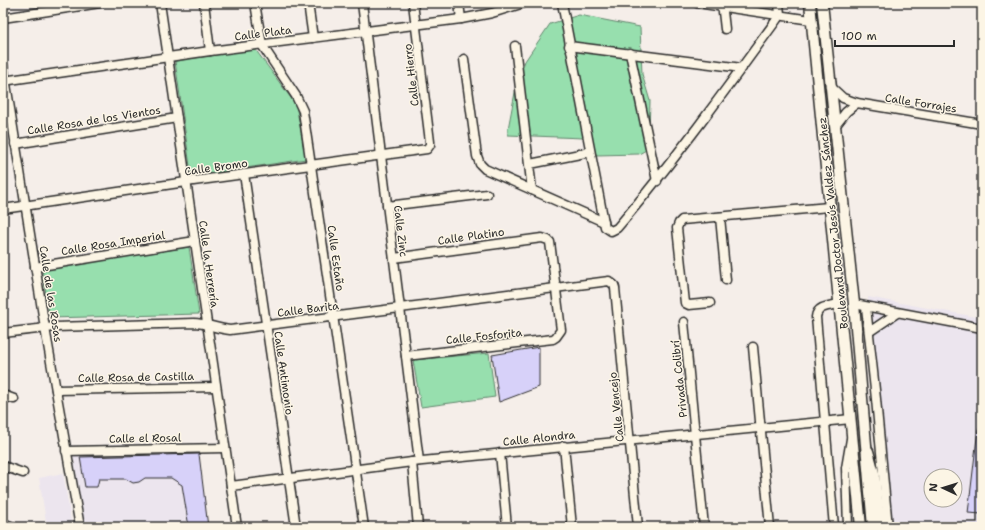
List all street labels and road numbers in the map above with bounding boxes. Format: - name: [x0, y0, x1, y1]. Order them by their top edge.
- street label: Calle Plata: [234, 23, 293, 44]
- street label: Calle Hierro: [400, 42, 423, 107]
- street label: Calle Forrajes: [884, 90, 958, 117]
- street label: Calle Rosa de los Vientos: [26, 103, 162, 138]
- street label: Boulevard Doctor Jesús Valdez Sánchez: [815, 116, 852, 330]
- street label: Calle Bromo: [183, 156, 249, 179]
- street label: Calle Zinc: [390, 204, 411, 258]
- street label: Calle la Herrería: [195, 220, 222, 309]
- street label: Calle Estaño: [323, 224, 348, 292]
- street label: Calle Platino: [437, 224, 506, 249]
- street label: Calle Rosa Imperial: [60, 228, 167, 259]
- street label: Calle de las Rosas: [35, 245, 66, 343]
- street label: Calle Barita: [276, 298, 340, 321]
- street label: Calle Fosforita: [445, 325, 523, 348]
- street label: Calle Antimonio: [270, 330, 297, 416]
- street label: Privada Colibrí: [668, 340, 691, 418]
- street label: Calle Rosa de Castilla: [78, 369, 194, 386]
- street label: Calle Vencejo: [605, 371, 628, 443]
- street label: Calle Alondra: [502, 427, 576, 450]
- street label: Calle el Rosal: [109, 430, 182, 447]

